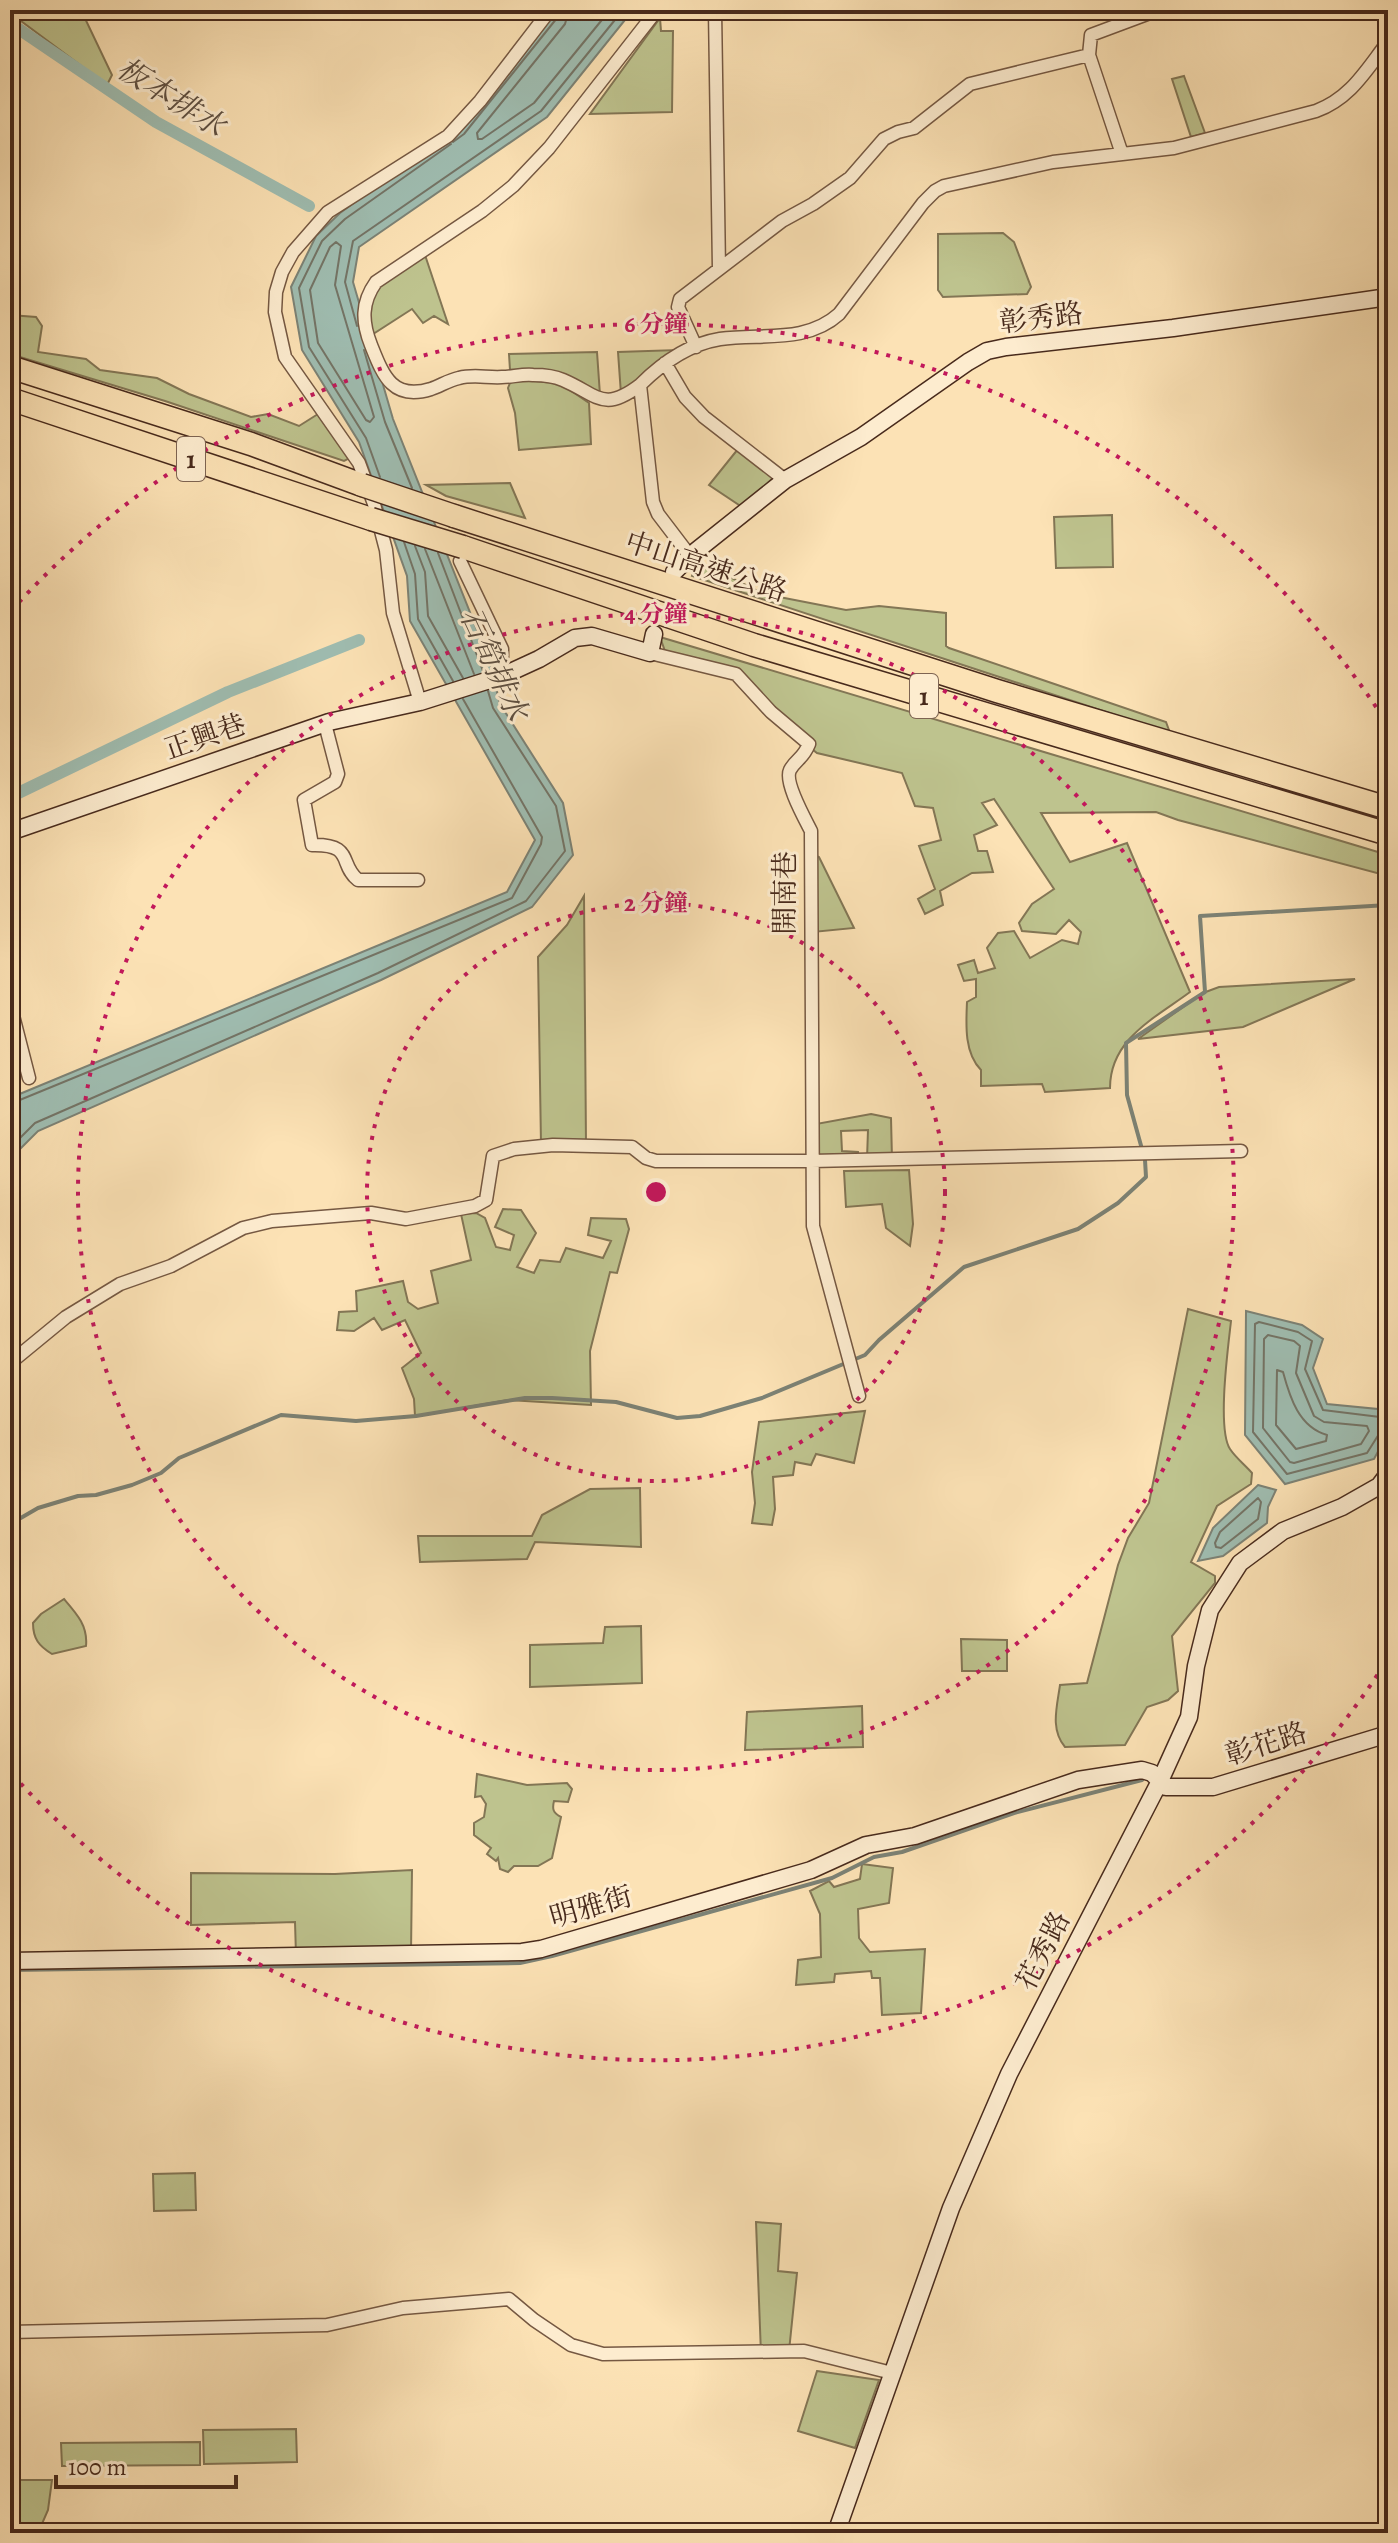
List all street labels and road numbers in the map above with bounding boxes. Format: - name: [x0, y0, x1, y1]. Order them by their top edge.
- street label: 彰秀路: [997, 294, 1085, 342]
- road number: 1: [177, 437, 205, 481]
- street label: 中山高速公路: [620, 523, 792, 611]
- road number: 1: [910, 674, 938, 718]
- street label: 正興巷: [159, 705, 251, 769]
- street label: 開南巷: [766, 851, 804, 935]
- street label: 彰花路: [1220, 1714, 1312, 1774]
- street label: 明雅街: [545, 1877, 637, 1937]
- street label: 花秀路: [1007, 1905, 1079, 1997]

